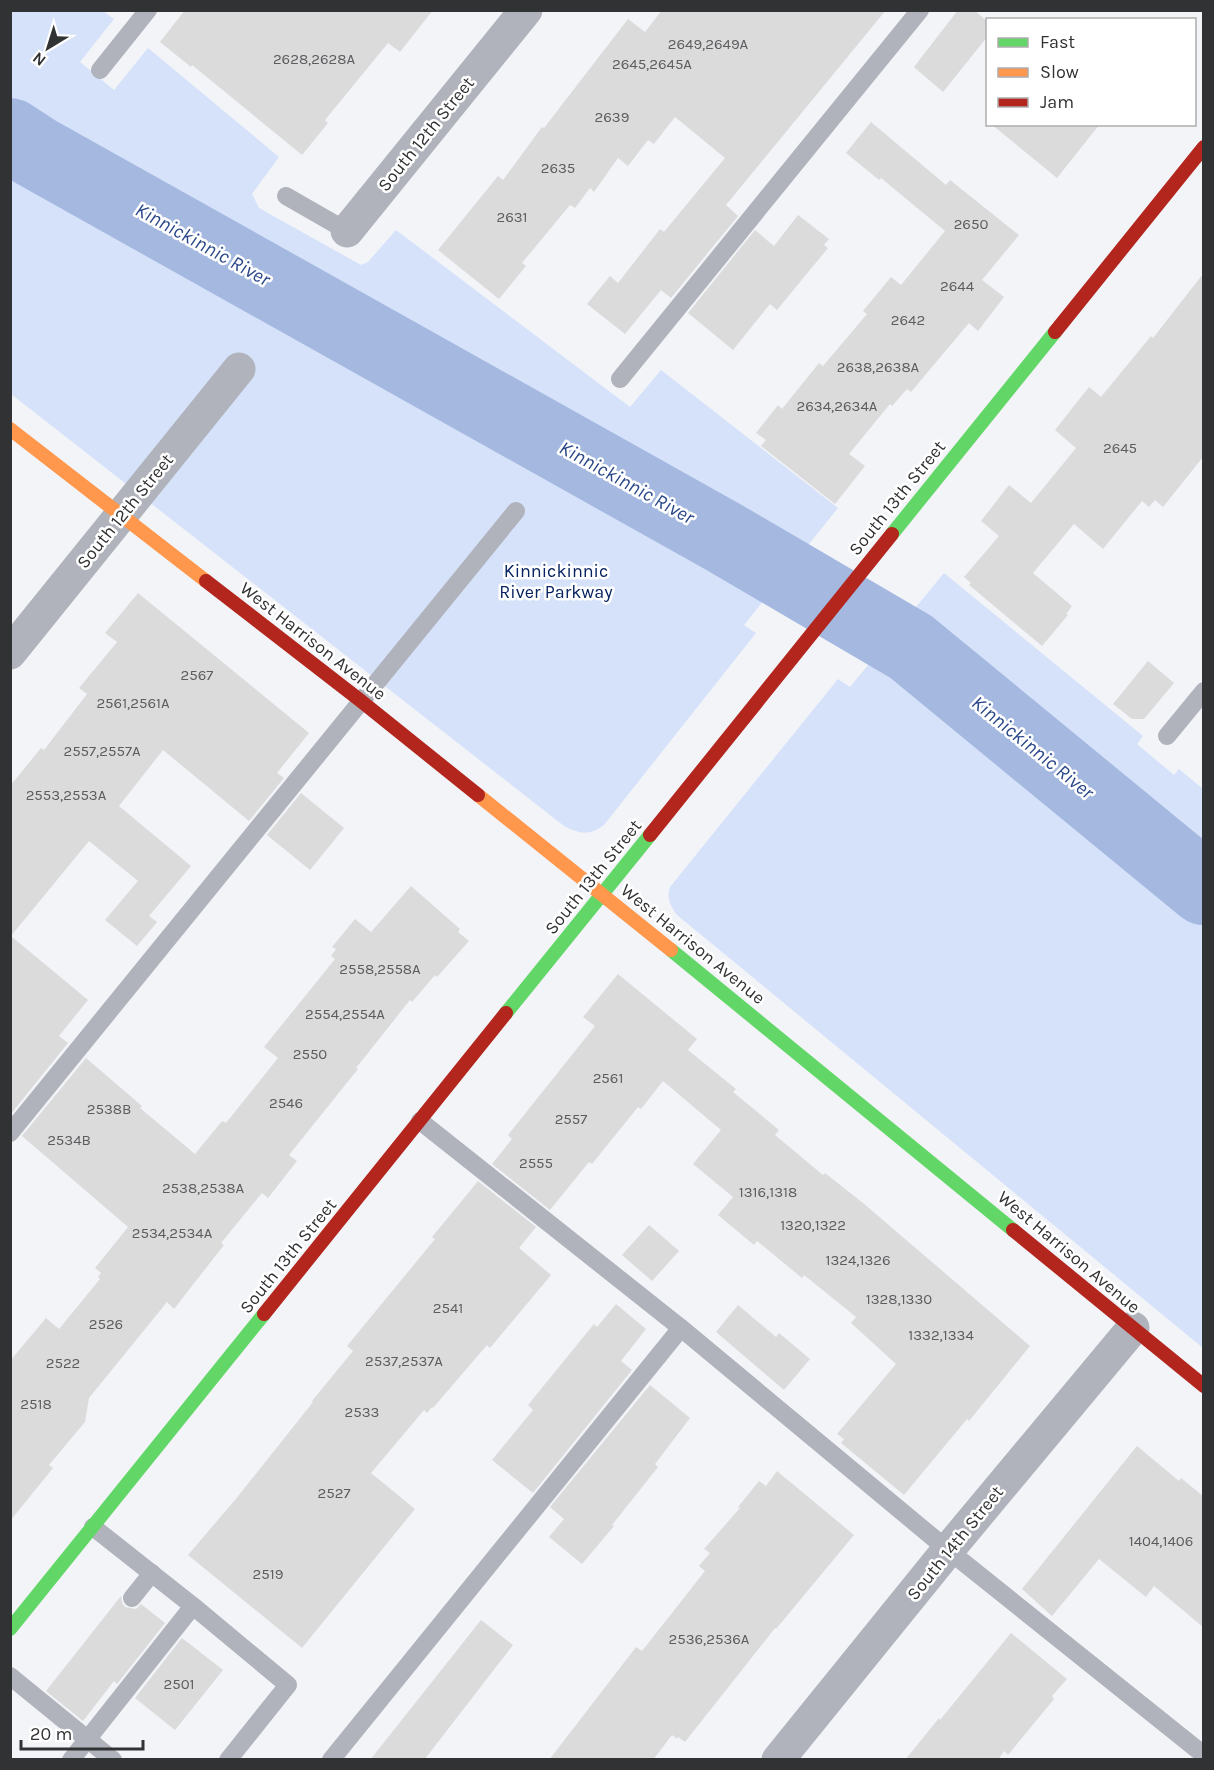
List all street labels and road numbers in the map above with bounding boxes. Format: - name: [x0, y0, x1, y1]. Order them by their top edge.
- street label: South 12th Street: [373, 72, 479, 196]
- street label: South 13th Street: [844, 436, 950, 560]
- street label: South 12th Street: [72, 449, 178, 573]
- street label: West Harrison Avenue: [236, 577, 390, 705]
- street label: South 13th Street: [540, 815, 646, 939]
- street label: West Harrison Avenue: [616, 879, 770, 1009]
- street label: West Harrison Avenue: [993, 1186, 1145, 1318]
- street label: South 13th Street: [235, 1194, 341, 1318]
- street label: South 14th Street: [902, 1481, 1008, 1605]

